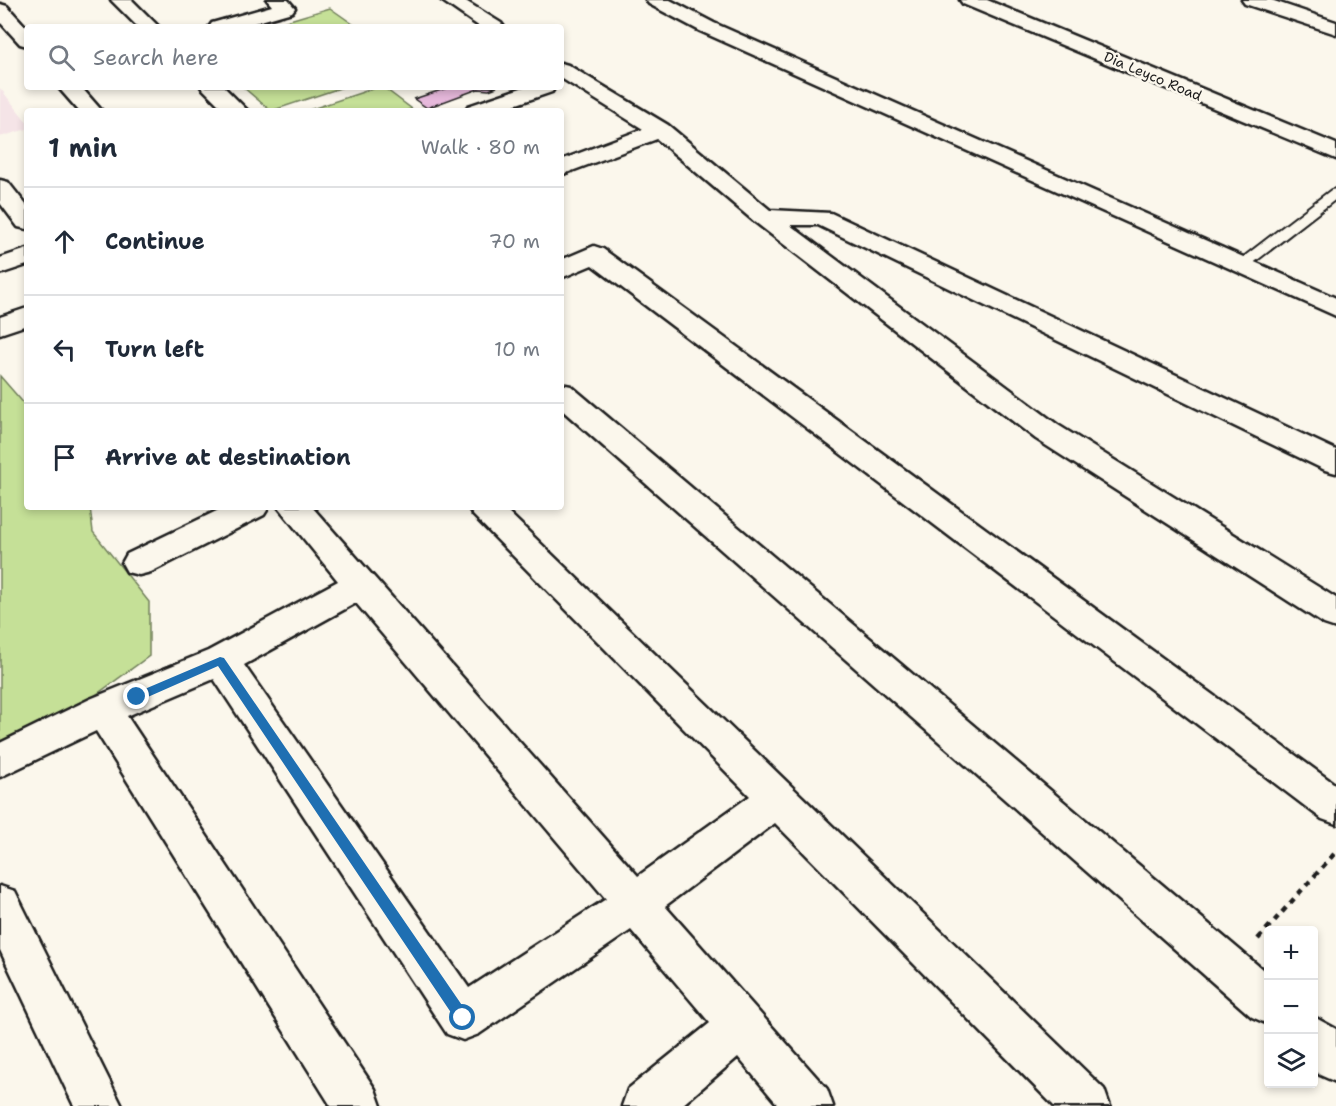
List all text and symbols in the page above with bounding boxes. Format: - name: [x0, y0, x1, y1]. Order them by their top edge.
- search box: [24, 24, 564, 90]
- icon: search: [45, 41, 78, 74]
- text: Search here: [93, 43, 219, 72]
- street label: Dia Leyco Road: [1101, 47, 1205, 105]
- text: 1 min: [48, 130, 117, 165]
- text: Walk · 80 m: [421, 134, 540, 160]
- icon: ahead: [48, 225, 81, 258]
- text: Continue: [105, 227, 205, 256]
- text: 70 m: [488, 228, 540, 254]
- icon: left: [48, 333, 81, 366]
- text: Turn left: [105, 335, 204, 364]
- text: 10 m: [494, 336, 540, 362]
- icon: arrive: [48, 441, 81, 474]
- text: Arrive at destination: [105, 443, 351, 472]
- route end: [123, 683, 149, 709]
- map controls: [1264, 926, 1318, 1088]
- button: +: [1264, 926, 1318, 980]
- button: −: [1264, 980, 1318, 1034]
- route start: [449, 1004, 475, 1030]
- button: layers: [1264, 1034, 1318, 1088]

